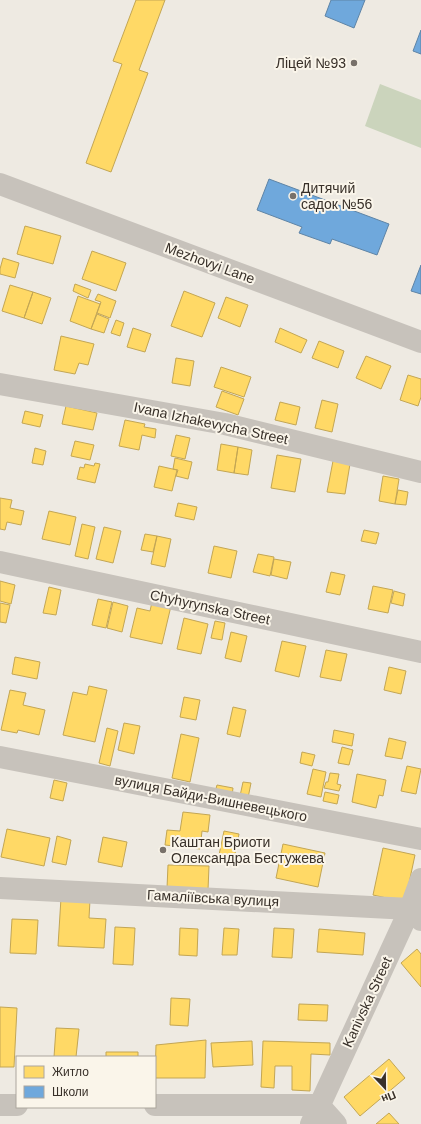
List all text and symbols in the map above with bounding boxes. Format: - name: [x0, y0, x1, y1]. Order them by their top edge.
- place label: Ліцей №93: [276, 55, 346, 71]
- marker: Ліцей №93: [349, 58, 359, 68]
- place label: Дитячий садок №56: [301, 180, 373, 212]
- marker: Дитячий садок №56: [288, 191, 298, 201]
- street label: Mezhovyi Lane: [163, 239, 257, 287]
- street label: Ivana Izhakevycha Street: [132, 399, 290, 447]
- street label: Chyhyrynska Street: [149, 586, 272, 628]
- street label: вулиця Байди-Вишневецького: [113, 771, 309, 825]
- place label: Каштан Бриоти Олександра Бестужева: [171, 834, 324, 866]
- marker: Каштан Бриоти Олександра Бестужева: [158, 845, 168, 855]
- street label: Гамаліївська вулиця: [147, 887, 279, 909]
- street label: Kanivska Street: [339, 954, 395, 1050]
- legend: [16, 1056, 156, 1108]
- text: Житло: [52, 1065, 89, 1079]
- north arrow: [365, 1068, 405, 1108]
- text: Школи: [52, 1085, 89, 1099]
- text: Пн: [380, 1089, 398, 1106]

